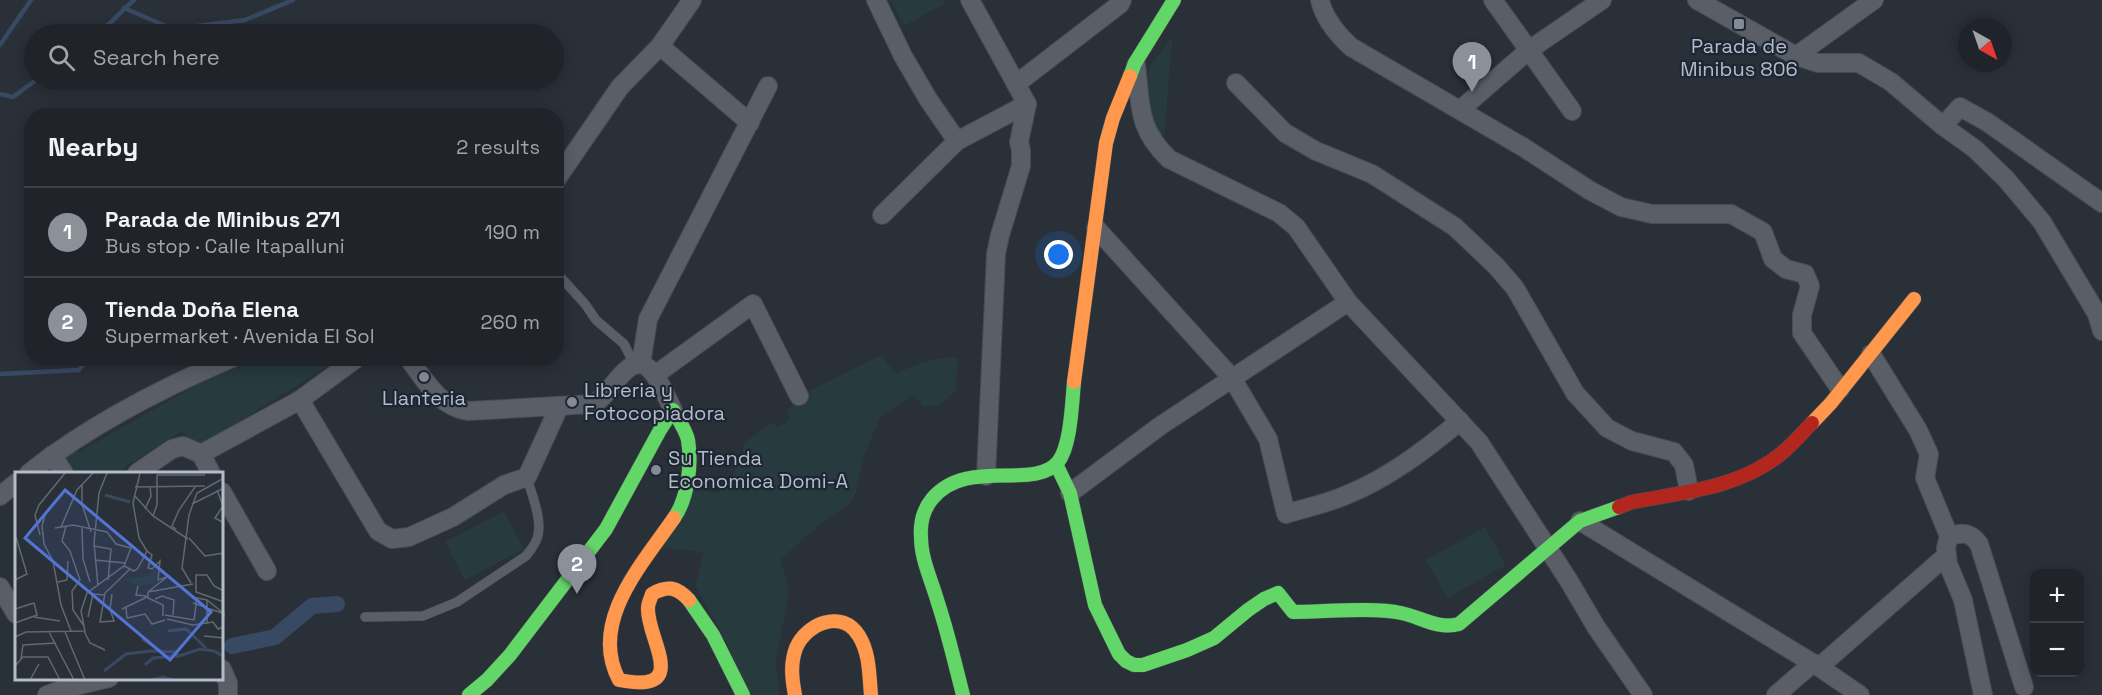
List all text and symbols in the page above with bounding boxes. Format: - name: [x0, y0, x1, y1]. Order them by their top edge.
- marker: Parada de Minibus 806: [1732, 17, 1746, 31]
- north arrow: [1958, 18, 2012, 72]
- search box: [24, 24, 564, 90]
- place label: Parada de Minibus 806: [1680, 33, 1798, 82]
- icon: search: [45, 41, 78, 74]
- pin: 1: [1452, 42, 1492, 92]
- text: Search here: [93, 43, 220, 71]
- text: Nearby: [48, 130, 138, 164]
- text: 2 results: [456, 134, 540, 160]
- text: Parada de Minibus 271: [105, 205, 341, 233]
- text: 1: [63, 219, 72, 245]
- text: 190 m: [484, 219, 540, 245]
- text: Bus stop · Calle Itapalluni: [105, 233, 345, 259]
- your location: [1044, 240, 1073, 269]
- text: Tienda Doña Elena: [105, 295, 299, 323]
- text: 2: [62, 309, 73, 335]
- text: 260 m: [481, 309, 540, 335]
- text: Supermarket · Avenida El Sol: [105, 323, 375, 349]
- marker: Llanteria: [417, 370, 431, 384]
- place label: Libreria y Fotocopiadora: [584, 377, 725, 426]
- place label: Llanteria: [382, 385, 466, 411]
- marker: Libreria y Fotocopiadora: [565, 395, 579, 409]
- place label: Su Tienda Economica Domi-A: [668, 445, 848, 494]
- marker: Su Tienda Economica Domi-A: [649, 463, 663, 477]
- inset map: [15, 472, 224, 680]
- pin: 2: [558, 544, 596, 594]
- map controls: [2030, 569, 2084, 677]
- button: +: [2030, 569, 2084, 623]
- button: −: [2030, 623, 2084, 677]

